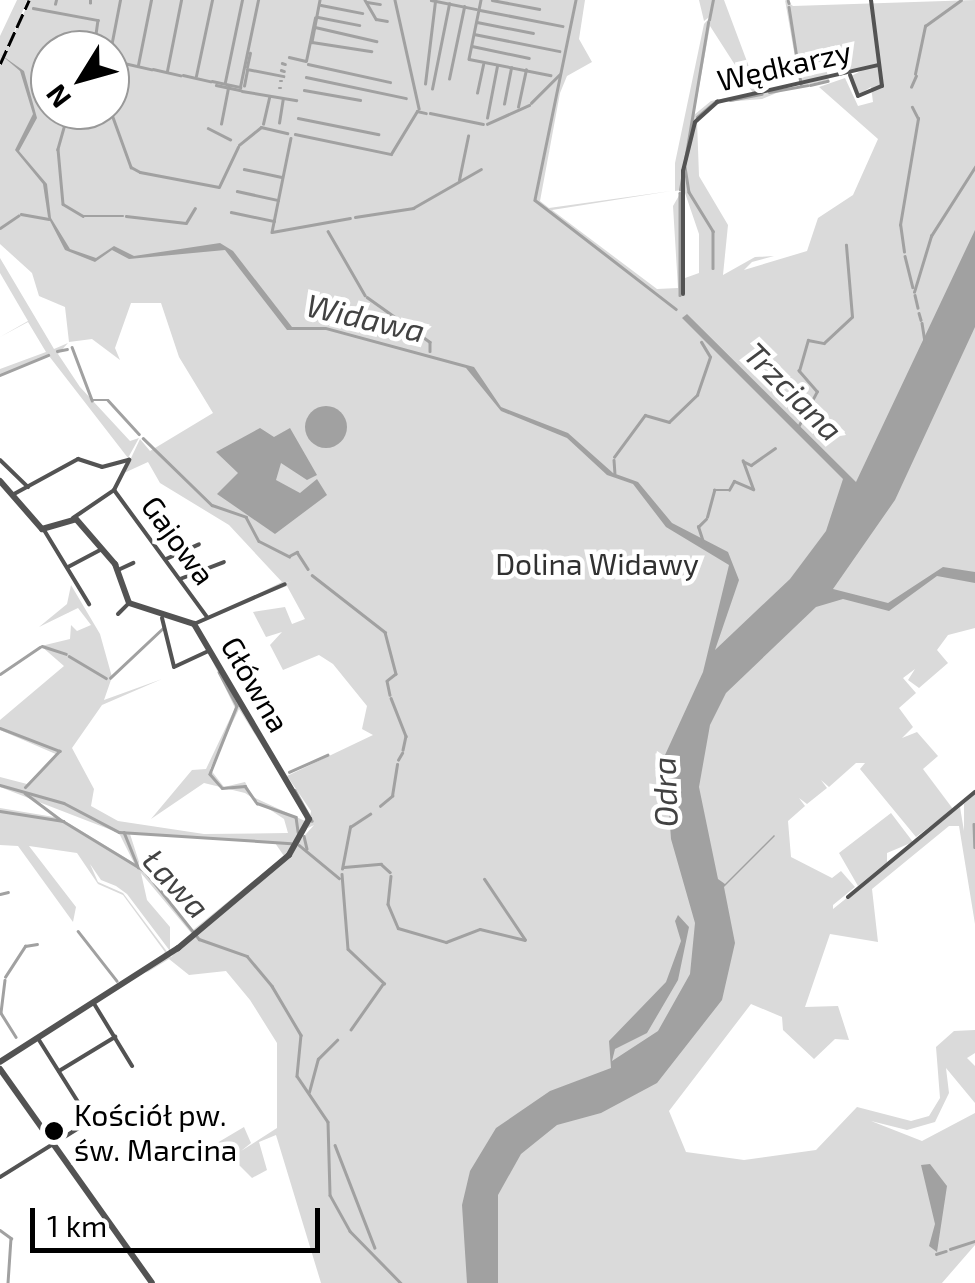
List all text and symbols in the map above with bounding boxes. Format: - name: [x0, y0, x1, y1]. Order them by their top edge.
- north arrow: [30, 30, 130, 130]
- street label: Wędkarzy: [714, 32, 854, 98]
- text: N: [38, 79, 77, 115]
- water label: Widawa: [303, 285, 429, 349]
- water label: Trzciana: [737, 334, 851, 448]
- street label: Gajowa: [135, 489, 223, 591]
- park label: Dolina Widawy: [495, 545, 699, 581]
- street label: Główna: [214, 630, 298, 738]
- water label: Odra: [644, 756, 684, 828]
- water label: Ława: [136, 841, 218, 925]
- place label: Kościół pw. św. Marcina: [74, 1096, 237, 1166]
- marker: Kościół pw. św. Marcina: [43, 1120, 65, 1142]
- scale bar: [35, 1188, 325, 1250]
- text: 1 km: [47, 1207, 107, 1243]

